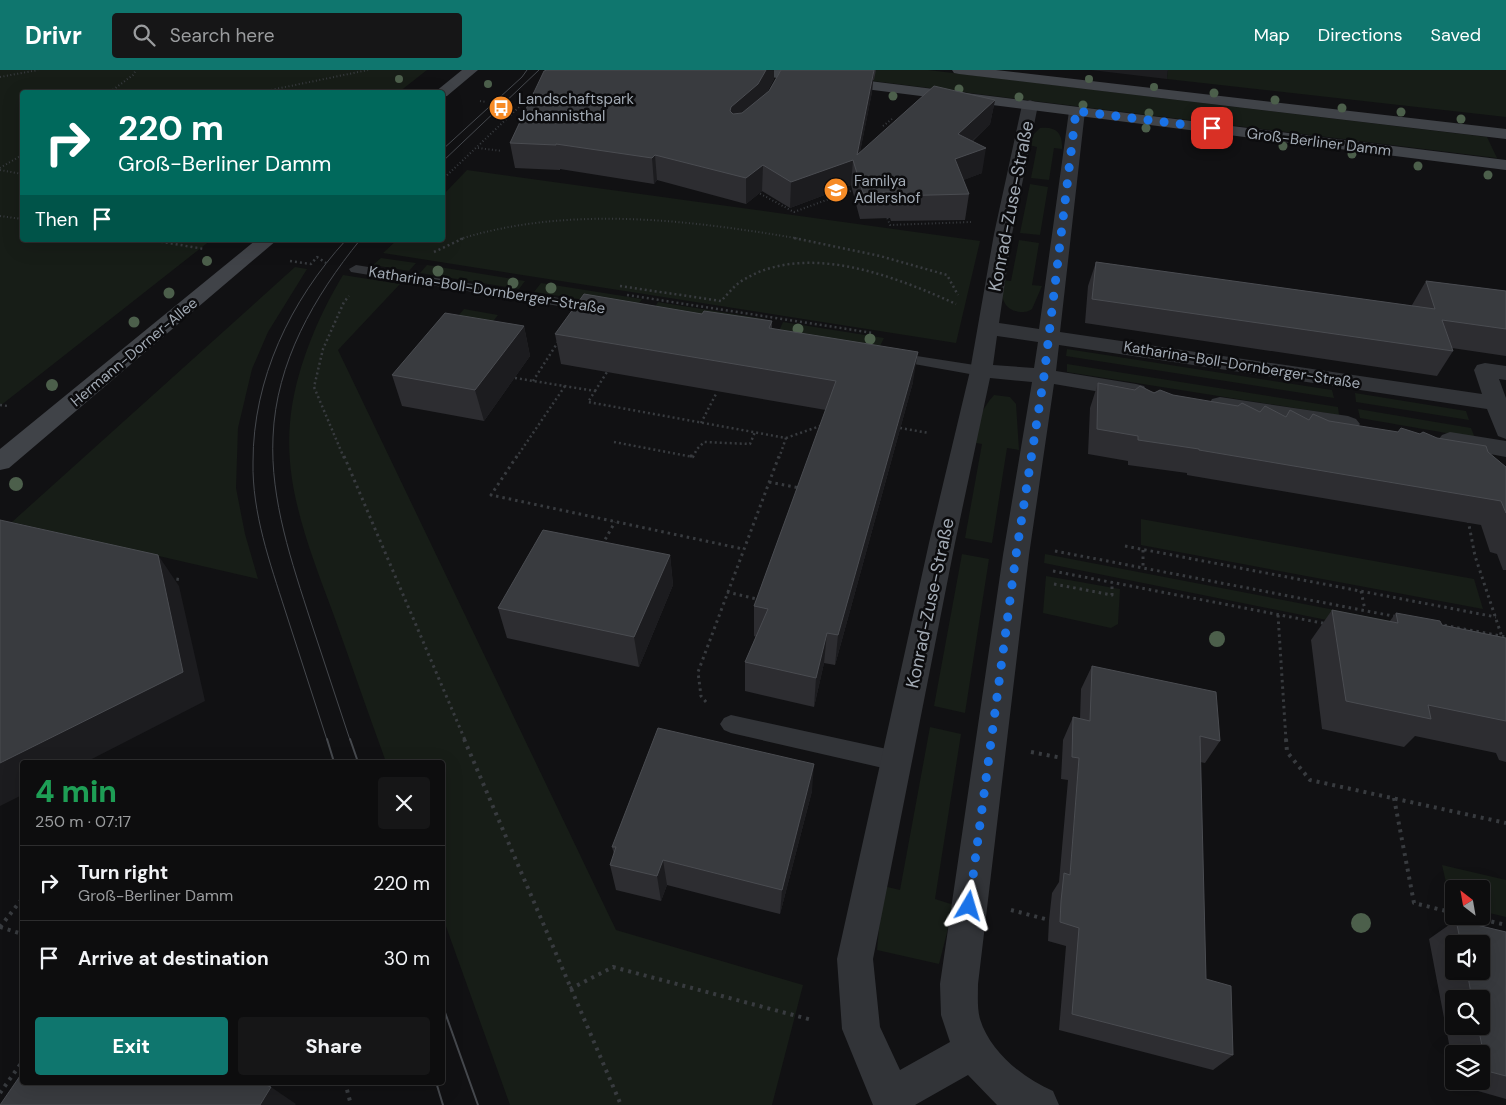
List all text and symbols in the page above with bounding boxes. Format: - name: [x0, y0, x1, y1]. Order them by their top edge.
- search box: [112, 13, 462, 58]
- text: Drivr: [25, 20, 82, 51]
- icon: search: [130, 21, 158, 49]
- text: Search here: [170, 23, 275, 48]
- text: Map: [1254, 23, 1290, 47]
- text: Directions: [1318, 23, 1403, 47]
- text: Saved: [1431, 23, 1481, 47]
- place label: Landschaftspark Johannisthal: [518, 89, 635, 126]
- bus stop icon: Landschaftspark Johannisthal: [488, 95, 514, 121]
- text: 220 m: [118, 105, 224, 151]
- pin: [1191, 107, 1233, 149]
- icon: right: [35, 110, 100, 175]
- icon: arrive: [1198, 114, 1226, 142]
- street label: Konrad-Zuse-Straße: [983, 119, 1039, 293]
- street label: Groß-Berliner Damm: [1246, 123, 1392, 161]
- text: Groß-Berliner Damm: [118, 149, 331, 178]
- place label: Familya Adlershof: [854, 171, 921, 208]
- school or university icon: Familya Adlershof: [823, 177, 849, 203]
- icon: arrive: [88, 205, 116, 233]
- text: Then: [35, 207, 78, 232]
- street label: Katharina-Boll-Dornberger-Straße: [367, 261, 607, 319]
- street label: Hermann-Dorner-Allee: [66, 293, 202, 411]
- street label: Katharina-Boll-Dornberger-Straße: [1122, 336, 1362, 394]
- street label: Konrad-Zuse-Straße: [900, 516, 960, 690]
- text: 4 min: [35, 772, 117, 811]
- button: close: [378, 777, 430, 829]
- text: 250 m · 07:17: [35, 811, 131, 832]
- text: Turn right: [78, 860, 168, 885]
- icon: right: [35, 869, 63, 897]
- text: 220 m: [373, 871, 430, 896]
- position arrow: [942, 879, 994, 931]
- north arrow: [1445, 880, 1490, 925]
- map controls: [1445, 880, 1490, 1090]
- text: Groß-Berliner Damm: [78, 885, 233, 906]
- button: sound: [1445, 935, 1490, 980]
- icon: arrive: [35, 944, 63, 972]
- text: Arrive at destination: [78, 946, 269, 971]
- text: 30 m: [384, 946, 430, 971]
- button: search: [1445, 990, 1490, 1035]
- button: Exit: [35, 1017, 228, 1075]
- button: Share: [238, 1017, 430, 1075]
- button: layers: [1445, 1045, 1490, 1090]

